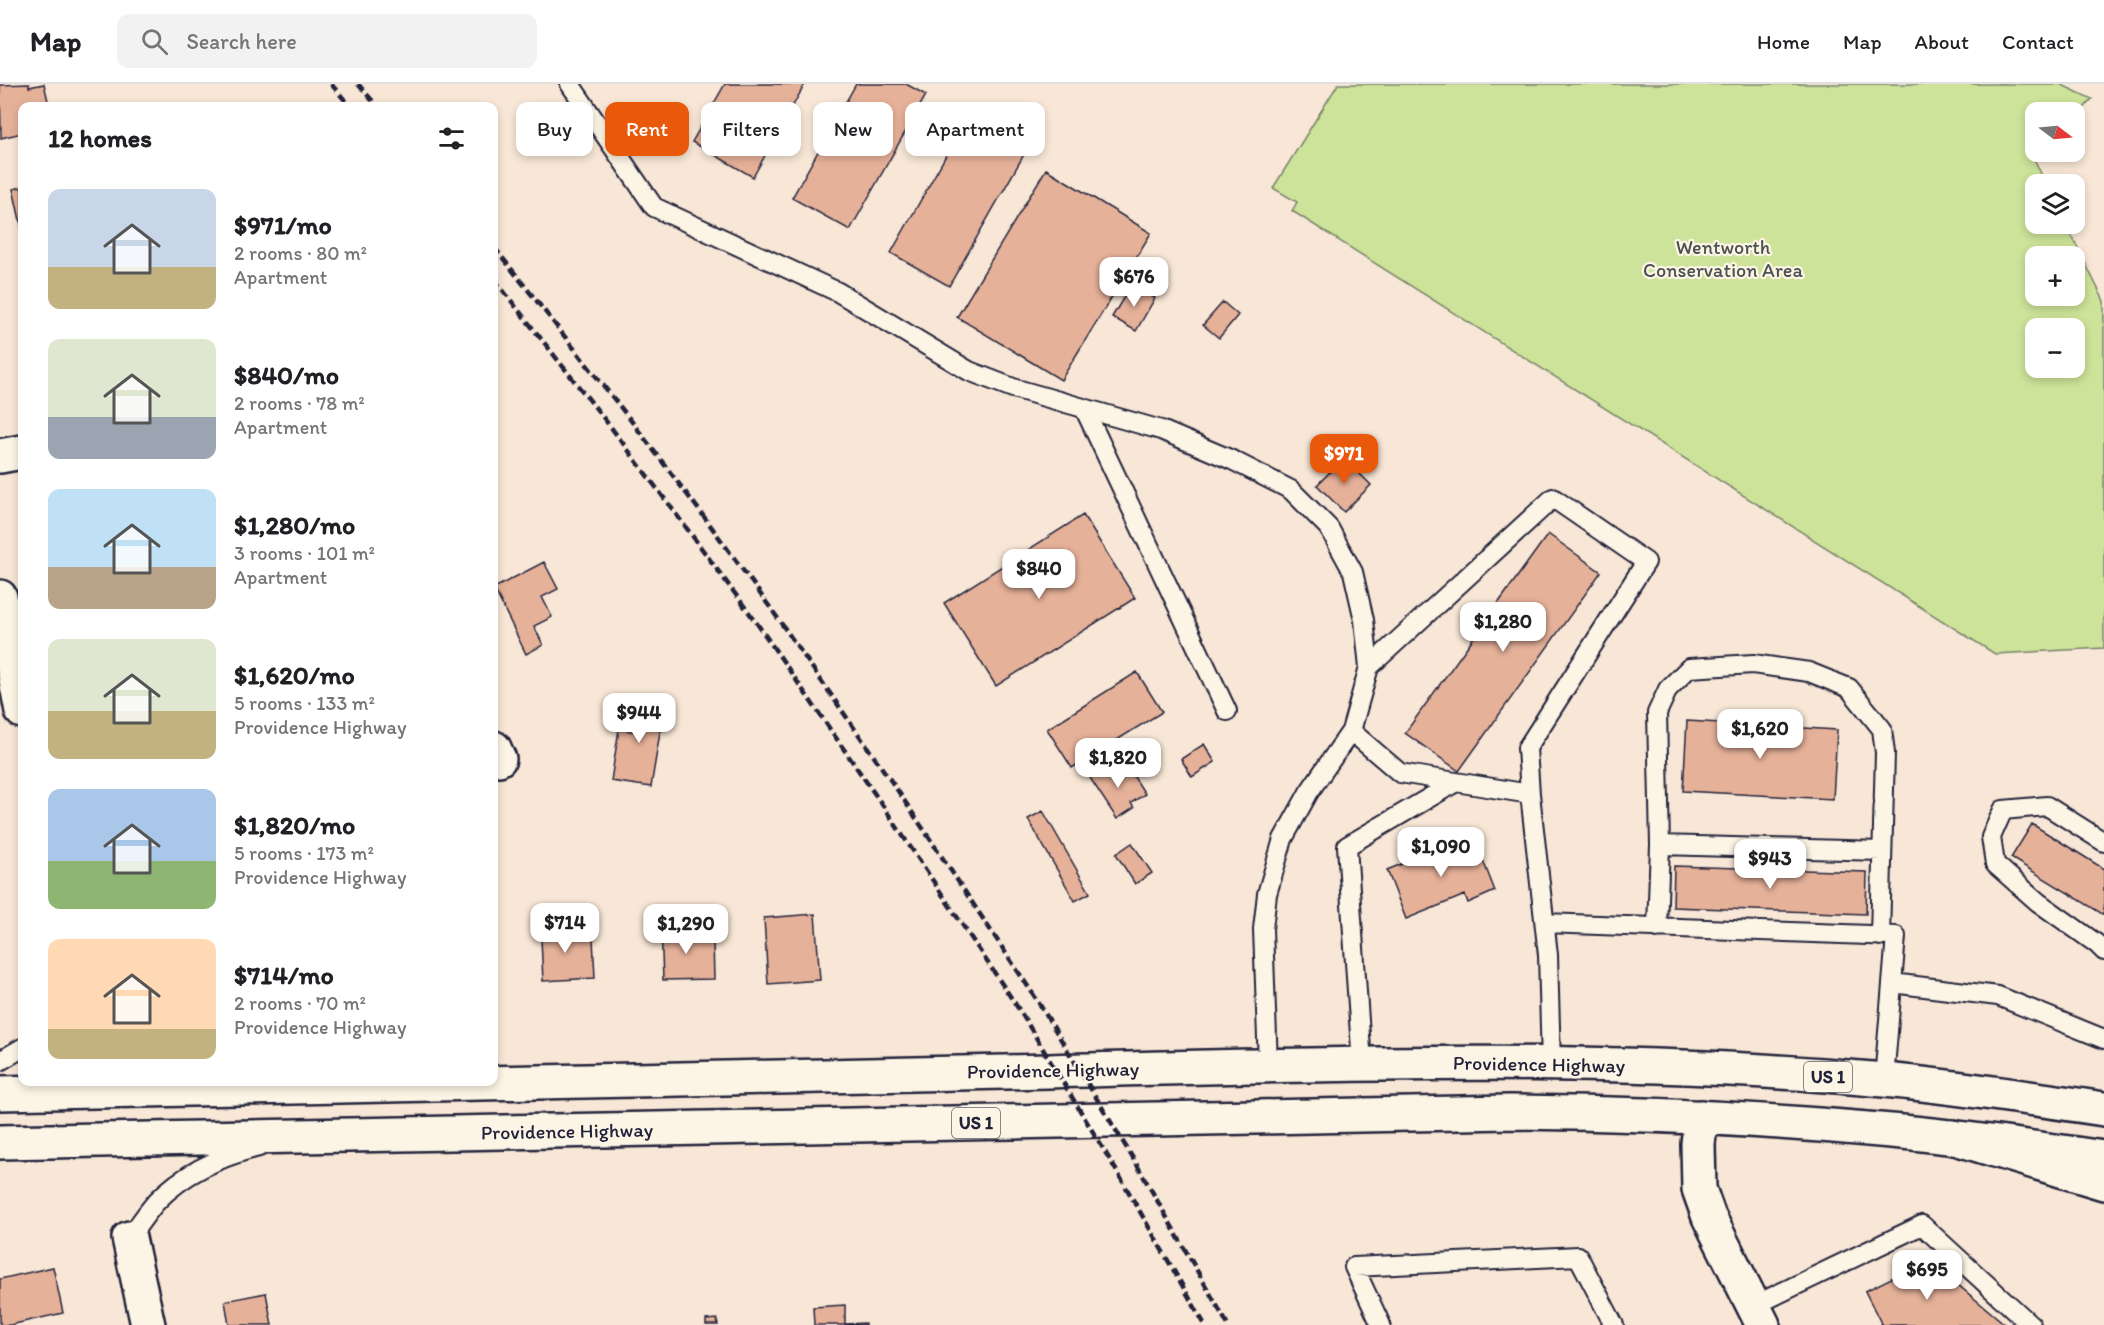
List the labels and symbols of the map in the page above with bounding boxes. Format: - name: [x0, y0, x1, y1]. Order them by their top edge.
- north arrow: [2025, 102, 2085, 162]
- park label: Wentworth Conservation Area: [1643, 235, 1803, 282]
- pin: $676: [1098, 257, 1170, 308]
- pin: $971: [1308, 434, 1380, 485]
- pin: $840: [1003, 549, 1075, 600]
- pin: $1,280: [1454, 602, 1552, 653]
- pin: $944: [603, 693, 675, 744]
- pin: $1,620: [1711, 709, 1809, 760]
- pin: $1,820: [1069, 738, 1167, 789]
- pin: $1,090: [1392, 827, 1490, 878]
- pin: $943: [1734, 839, 1806, 890]
- pin: $714: [529, 903, 601, 954]
- pin: $1,290: [637, 904, 735, 955]
- street label: Providence Highway: [1453, 1050, 1626, 1078]
- street label: Providence Highway: [967, 1056, 1140, 1084]
- road number: US 1: [1804, 1062, 1852, 1092]
- road number: US 1: [952, 1108, 1000, 1138]
- street label: Providence Highway: [481, 1117, 654, 1145]
- pin: $695: [1891, 1250, 1963, 1301]

